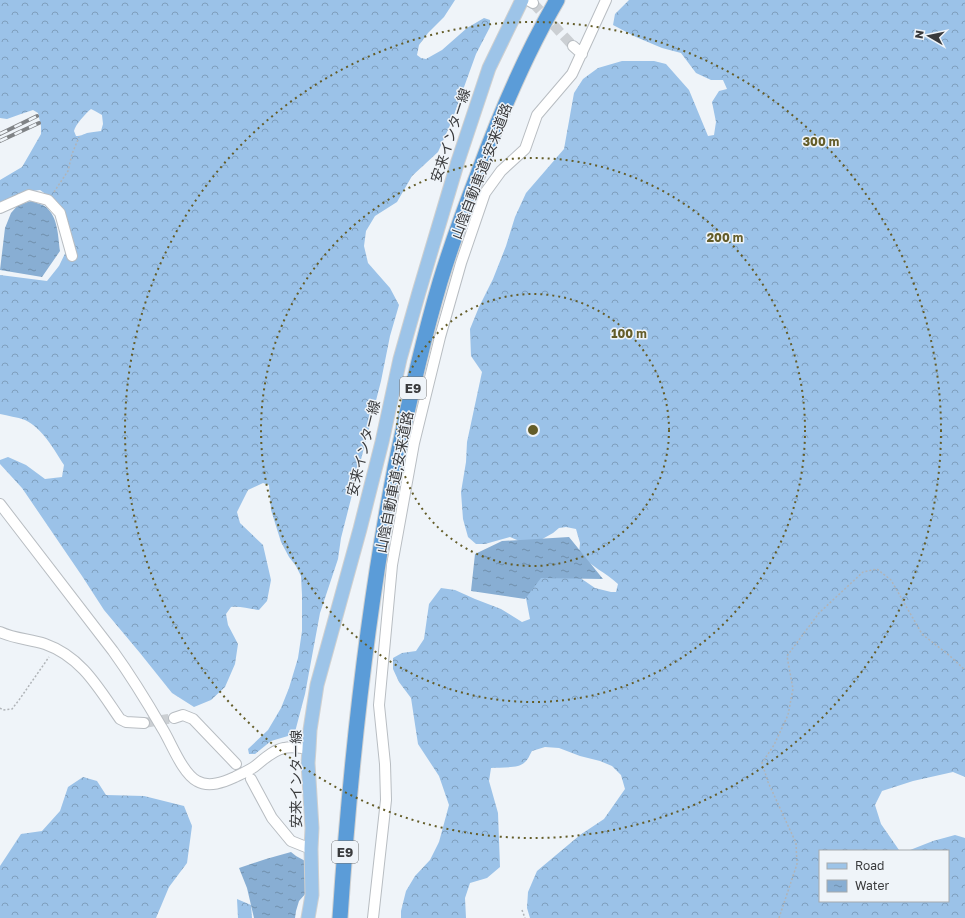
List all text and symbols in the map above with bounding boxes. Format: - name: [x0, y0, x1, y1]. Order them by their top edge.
- north arrow: [909, 16, 949, 56]
- text: N: [912, 29, 926, 40]
- street label: 安来インター線: [427, 86, 473, 184]
- street label: 山陰自動車道;安来道路: [447, 101, 515, 241]
- text: 300 m: [803, 134, 839, 149]
- text: 200 m: [707, 230, 743, 245]
- text: 100 m: [611, 326, 647, 341]
- road number: E9: [400, 377, 426, 399]
- street label: 安来インター線: [343, 398, 383, 498]
- street label: 山陰自動車道;安来道路: [372, 410, 416, 554]
- centre of rings: [526, 423, 540, 437]
- street label: 安来インター線: [287, 730, 304, 828]
- road number: E9: [332, 841, 358, 863]
- legend: [819, 850, 949, 902]
- text: Road: [855, 858, 884, 873]
- text: Water: [855, 878, 889, 893]

